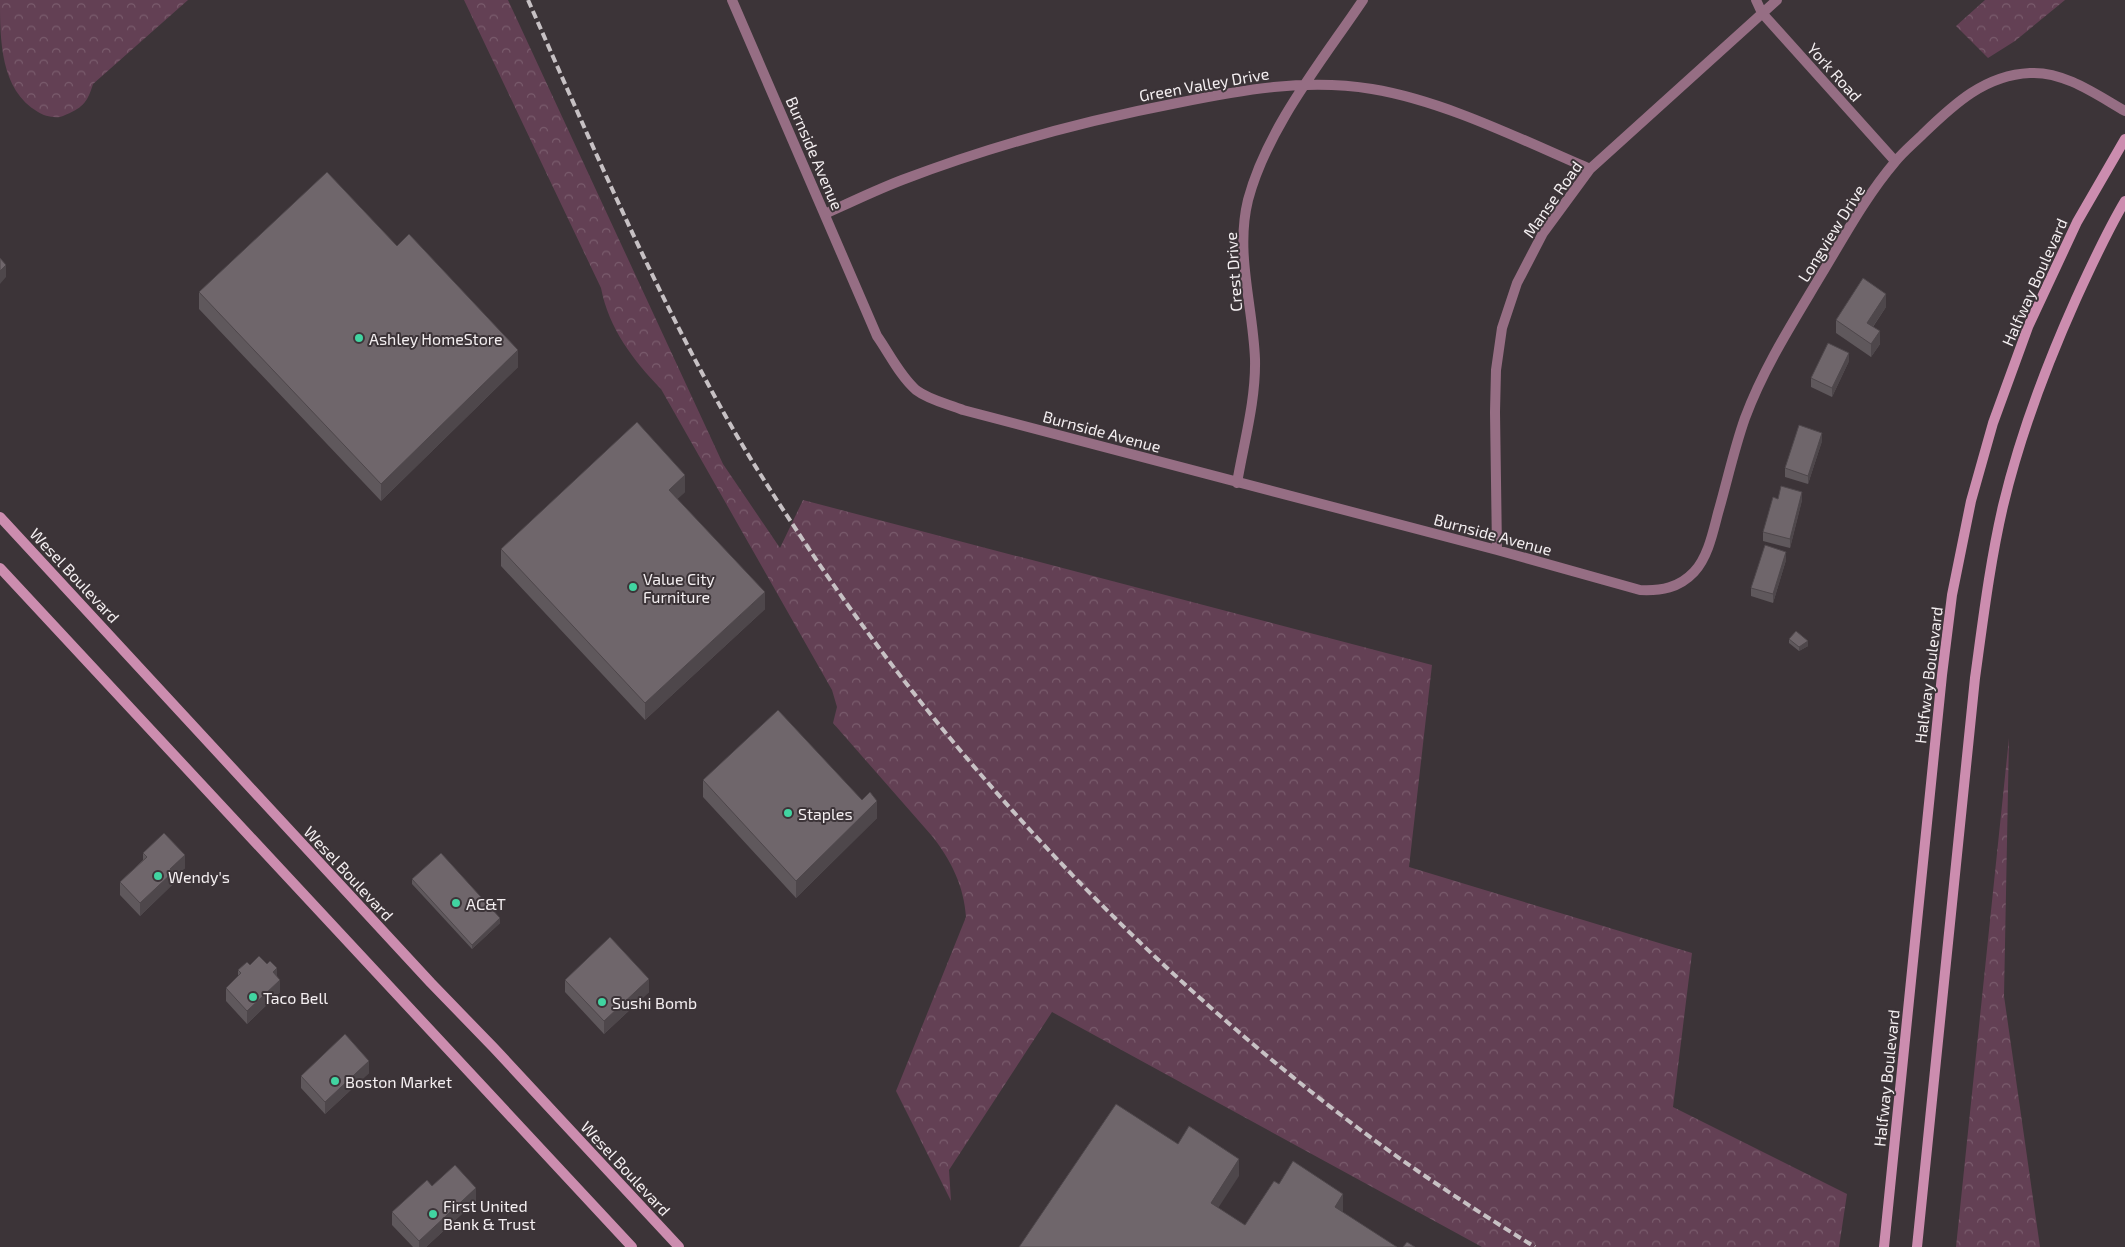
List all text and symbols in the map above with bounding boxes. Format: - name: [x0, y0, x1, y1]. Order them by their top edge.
- street label: York Road: [1804, 39, 1866, 105]
- street label: Green Valley Drive: [1137, 63, 1271, 105]
- street label: Burnside Avenue: [783, 93, 847, 213]
- street label: Manse Road: [1519, 157, 1585, 241]
- street label: Longview Drive: [1794, 181, 1868, 285]
- street label: Halfway Boulevard: [1997, 215, 2071, 349]
- street label: Crest Drive: [1221, 232, 1245, 312]
- place label: Ashley HomeStore: [369, 329, 503, 348]
- marker: Ashley HomeStore: [353, 332, 365, 344]
- street label: Burnside Avenue: [1041, 406, 1163, 456]
- street label: Burnside Avenue: [1432, 509, 1554, 559]
- street label: Wesel Boulevard: [26, 524, 124, 626]
- place label: Value City Furniture: [643, 569, 715, 606]
- marker: Value City Furniture: [627, 581, 639, 593]
- street label: Halfway Boulevard: [1910, 605, 1946, 745]
- place label: Staples: [798, 804, 853, 823]
- marker: Staples: [782, 807, 794, 819]
- street label: Wesel Boulevard: [300, 822, 398, 924]
- place label: Wendy's: [168, 867, 230, 886]
- marker: Wendy's: [152, 870, 164, 882]
- place label: AC&T: [466, 894, 506, 913]
- marker: AC&T: [450, 897, 462, 909]
- place label: Taco Bell: [263, 988, 328, 1007]
- marker: Taco Bell: [247, 991, 259, 1003]
- place label: Sushi Bomb: [612, 993, 697, 1012]
- marker: Sushi Bomb: [596, 996, 608, 1008]
- street label: Halfway Boulevard: [1869, 1008, 1903, 1148]
- place label: Boston Market: [345, 1072, 452, 1091]
- marker: Boston Market: [329, 1075, 341, 1087]
- street label: Wesel Boulevard: [577, 1117, 675, 1219]
- place label: First United Bank & Trust: [443, 1196, 536, 1233]
- marker: First United Bank & Trust: [427, 1208, 439, 1220]

